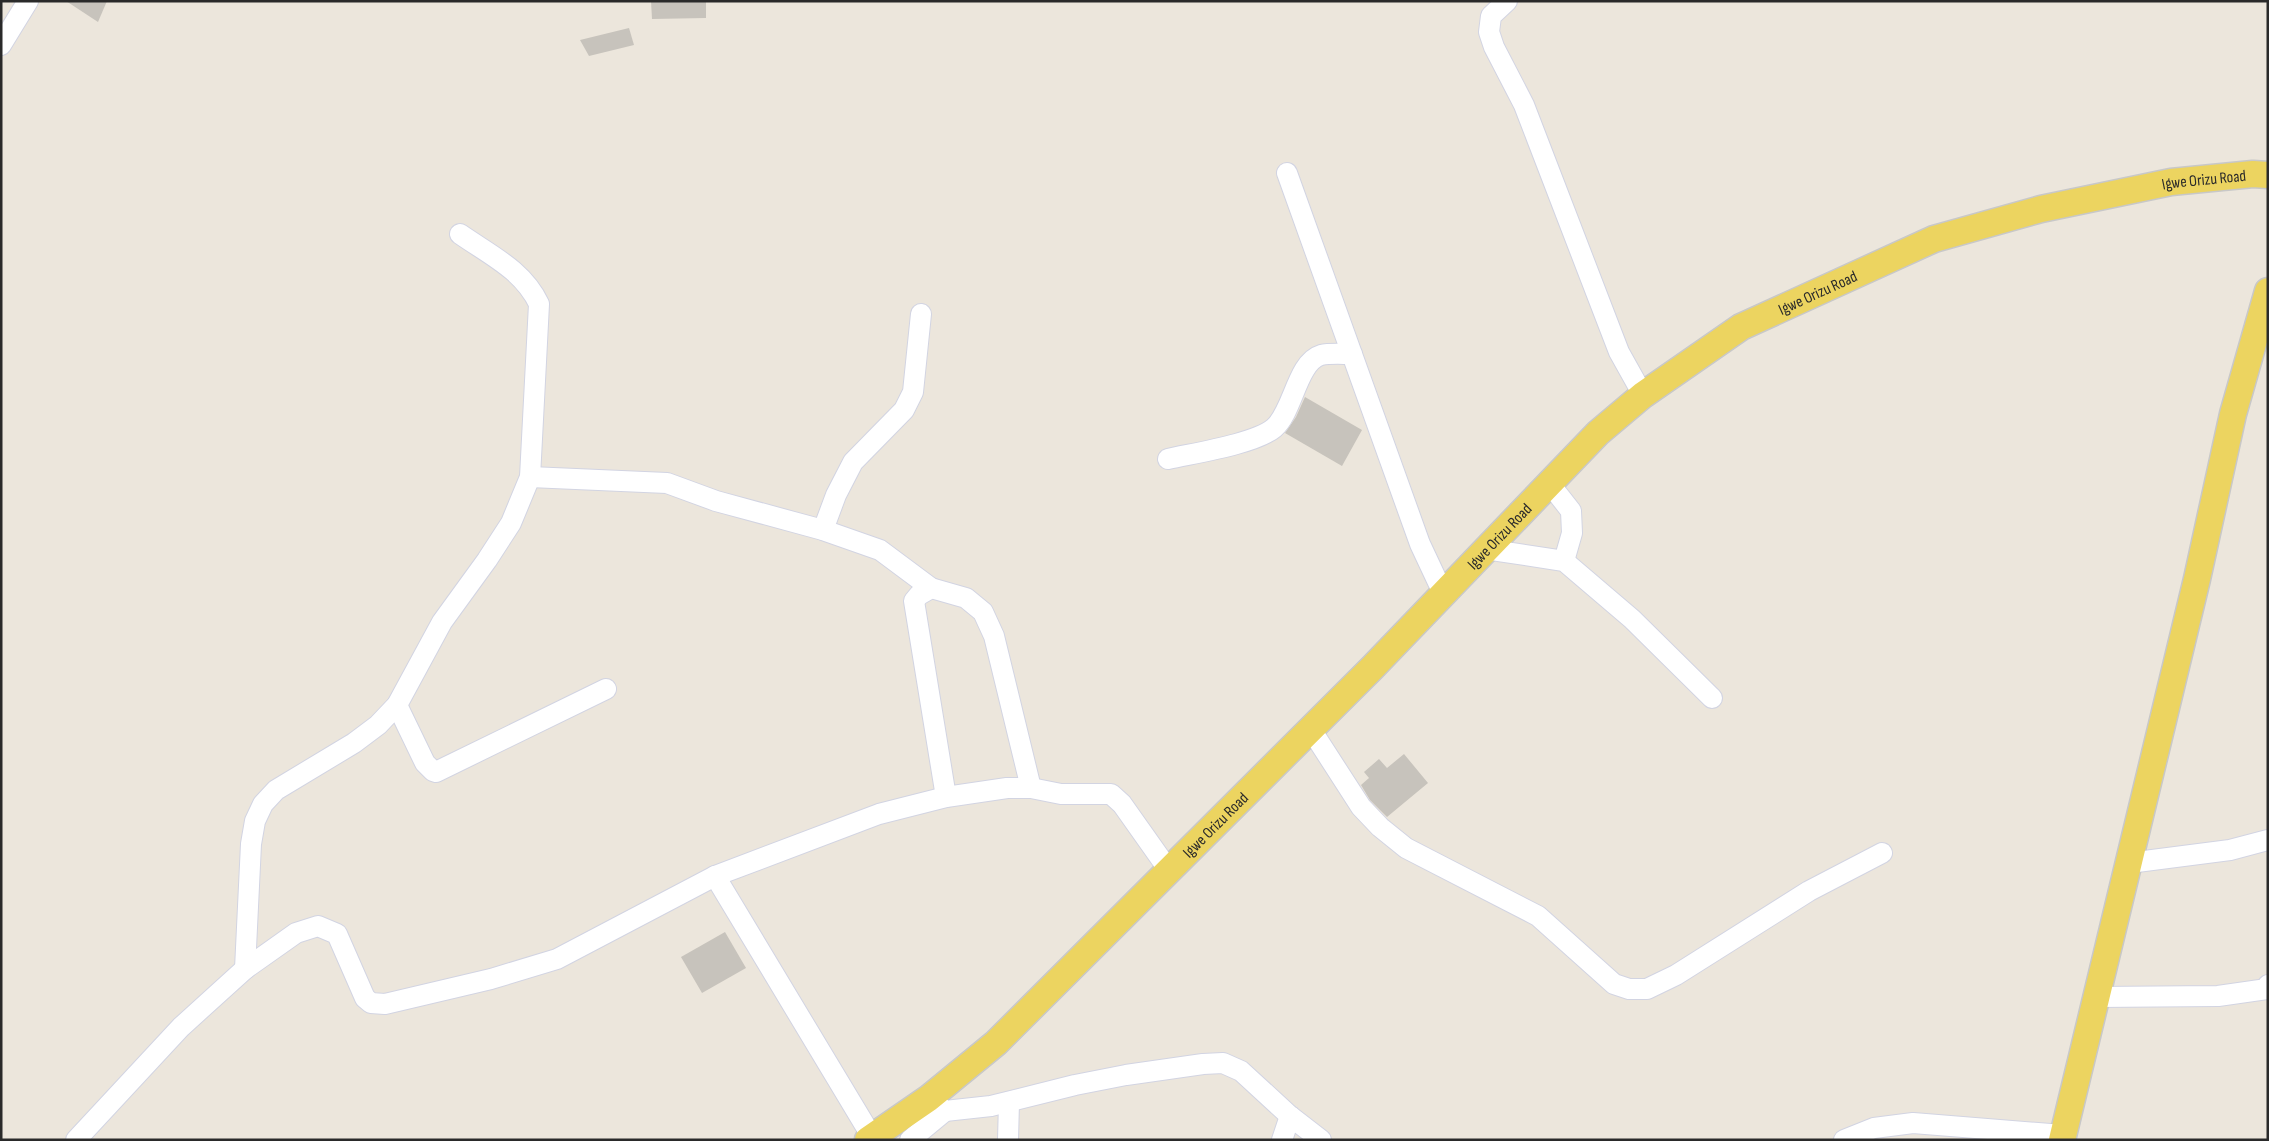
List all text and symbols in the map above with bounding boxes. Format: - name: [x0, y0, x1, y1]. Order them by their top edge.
- street label: Igwe Orizu Road: [2160, 167, 2247, 195]
- street label: Igwe Orizu Road: [1776, 267, 1860, 320]
- street label: Igwe Orizu Road: [1464, 500, 1536, 574]
- street label: Igwe Orizu Road: [1179, 789, 1253, 862]

